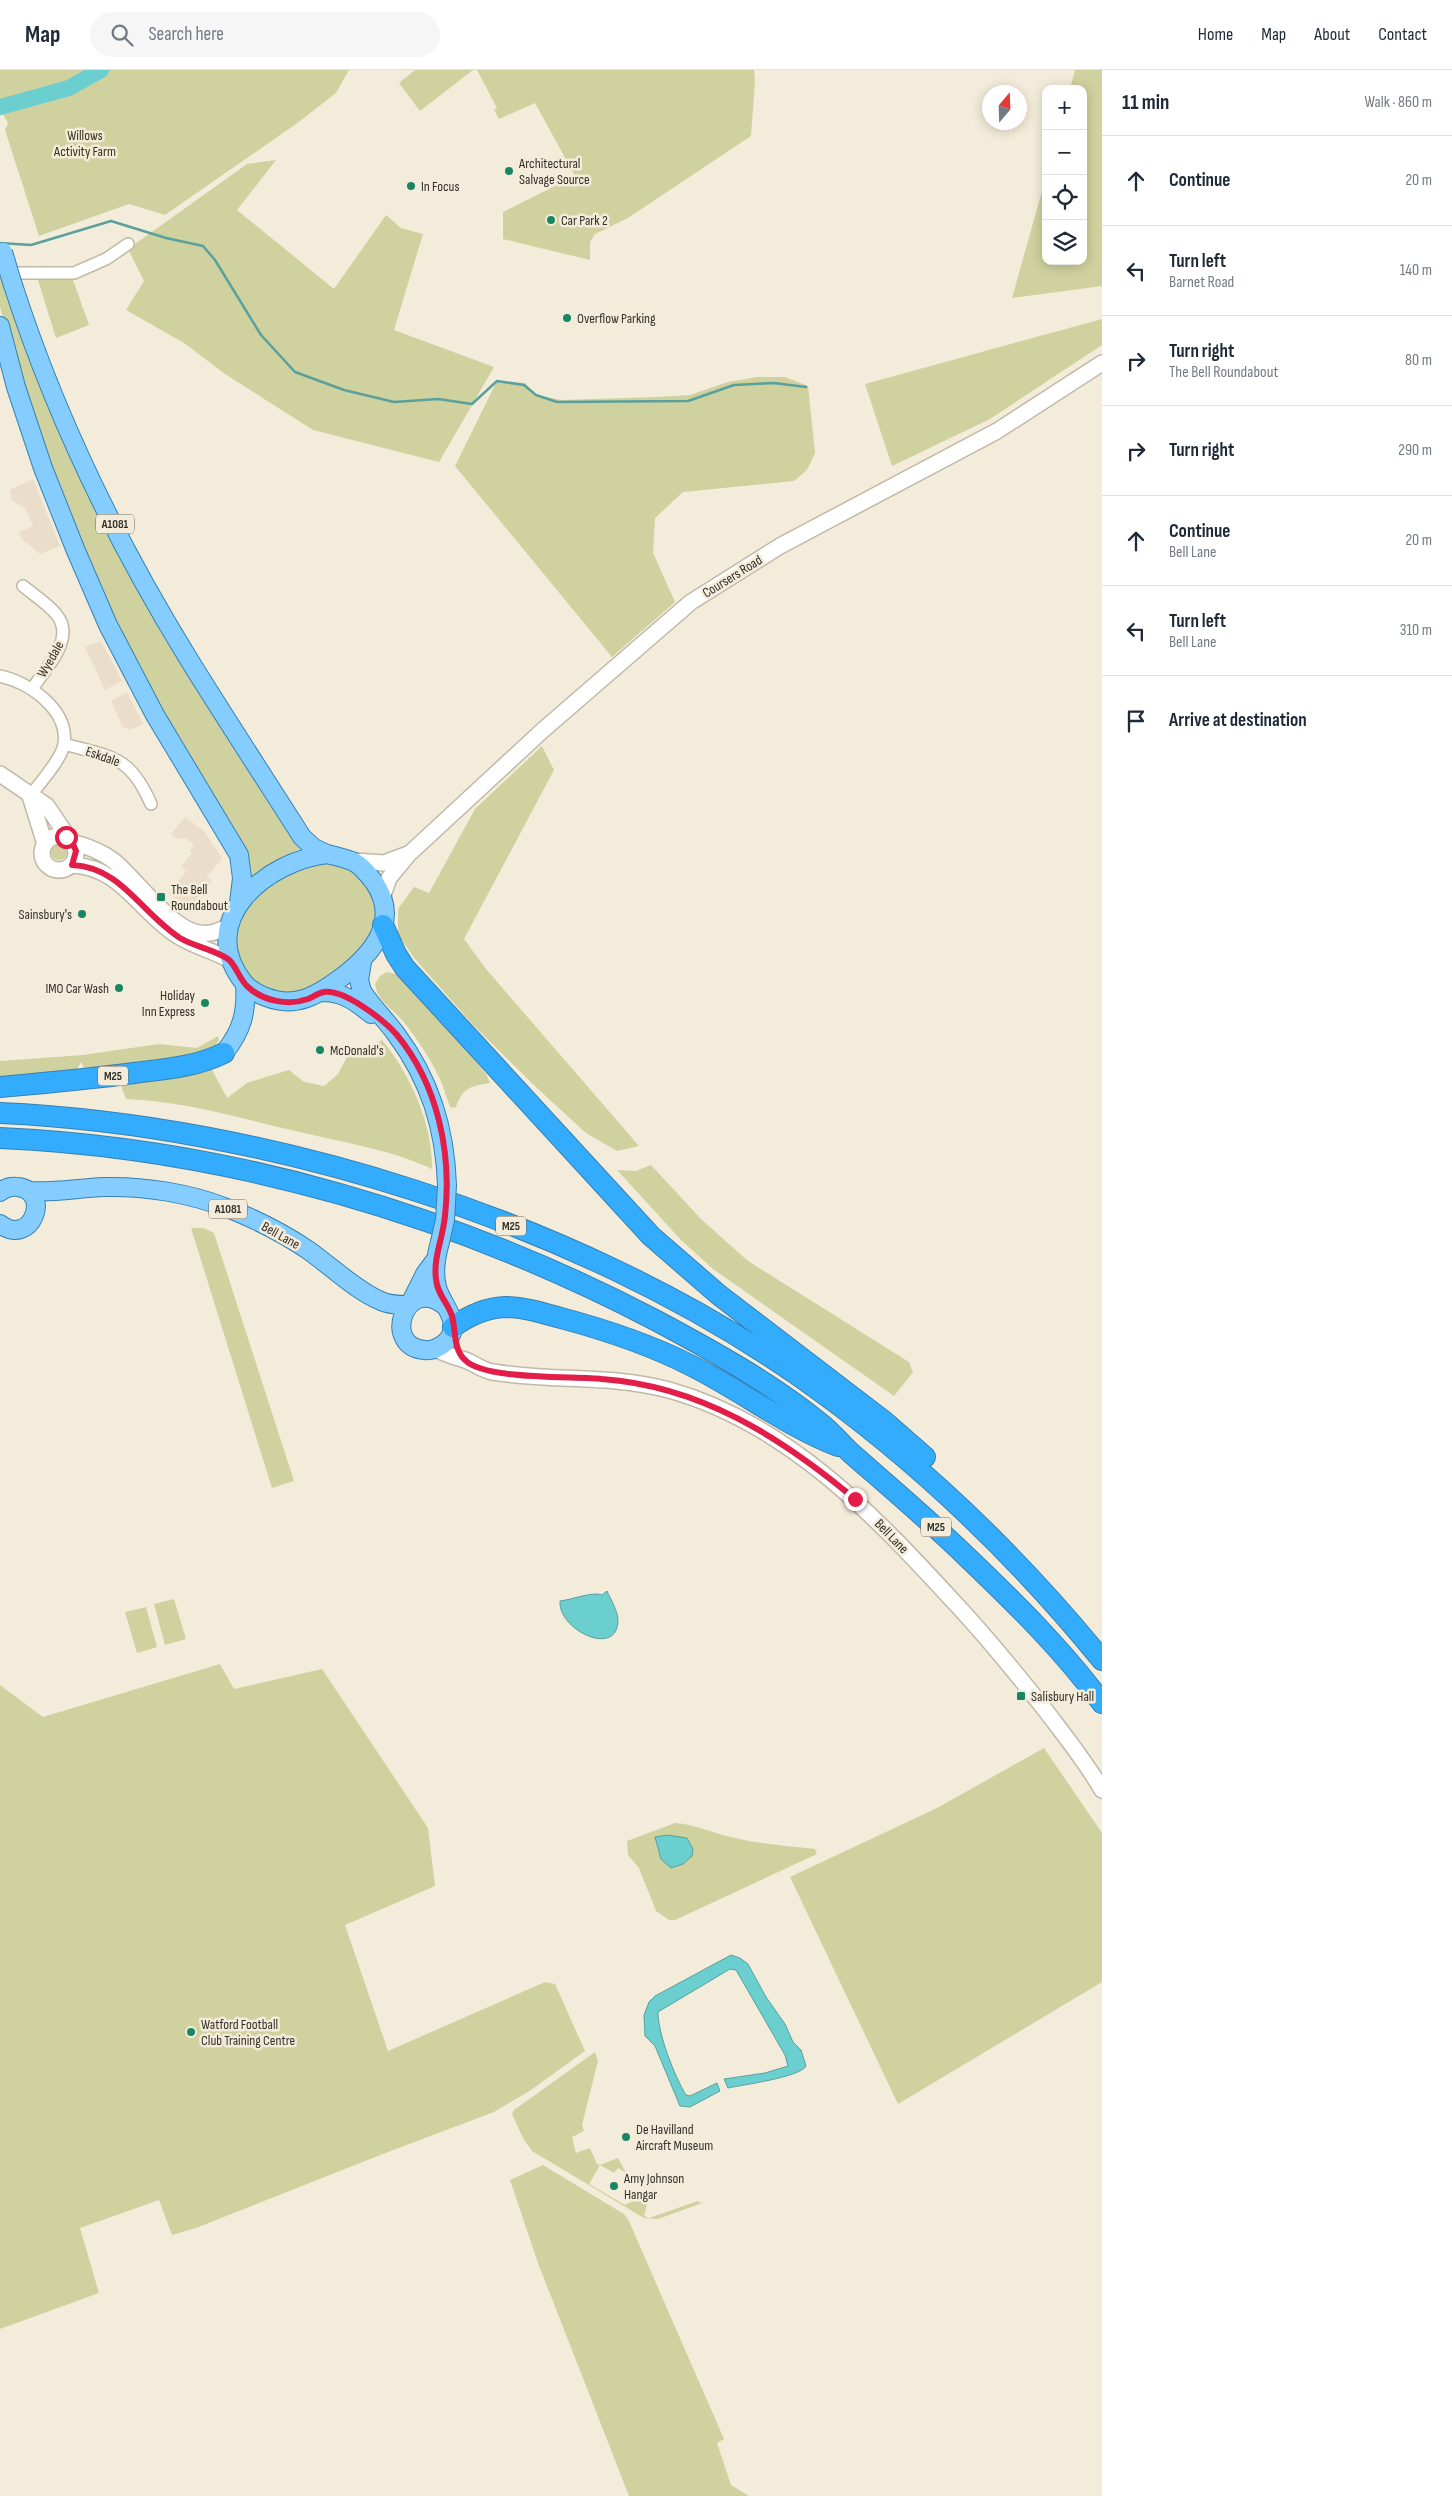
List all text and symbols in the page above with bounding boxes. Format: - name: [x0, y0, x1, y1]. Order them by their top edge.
- search box: [90, 12, 440, 57]
- text: Map: [25, 20, 60, 49]
- icon: search: [108, 21, 136, 49]
- text: Search here: [148, 23, 224, 46]
- text: Home: [1198, 24, 1233, 45]
- text: Map: [1261, 24, 1286, 45]
- text: About: [1314, 24, 1350, 45]
- text: Contact: [1378, 24, 1427, 45]
- north arrow: [982, 85, 1027, 130]
- map controls: [1042, 85, 1087, 265]
- button: +: [1042, 85, 1087, 130]
- text: 11 min: [1122, 90, 1169, 115]
- text: Walk · 860 m: [1365, 93, 1432, 112]
- park label: Willows Activity Farm: [53, 127, 116, 160]
- button: −: [1042, 130, 1087, 175]
- place label: Architectural Salvage Source: [518, 155, 590, 188]
- marker: Architectural Salvage Source: [503, 165, 515, 177]
- icon: ahead: [1122, 167, 1150, 195]
- text: Continue: [1169, 169, 1230, 192]
- text: 20 m: [1405, 171, 1432, 190]
- button: locate: [1042, 175, 1087, 220]
- place label: In Focus: [421, 178, 459, 195]
- marker: In Focus: [405, 180, 417, 192]
- place label: Car Park 2: [561, 212, 608, 229]
- marker: Car Park 2: [545, 214, 557, 226]
- button: layers: [1042, 220, 1087, 265]
- text: Turn left: [1169, 250, 1226, 273]
- icon: left: [1122, 257, 1150, 285]
- text: 140 m: [1400, 261, 1432, 280]
- text: Barnet Road: [1169, 273, 1234, 292]
- place label: Overflow Parking: [577, 310, 656, 327]
- marker: Overflow Parking: [561, 312, 573, 324]
- text: Turn right: [1169, 340, 1234, 363]
- icon: right: [1122, 347, 1150, 375]
- text: 80 m: [1405, 351, 1432, 370]
- text: The Bell Roundabout: [1169, 363, 1278, 382]
- icon: right: [1122, 437, 1150, 465]
- text: Turn right: [1169, 439, 1234, 462]
- text: 290 m: [1398, 441, 1432, 460]
- road number: A1081: [96, 514, 134, 534]
- text: Continue: [1169, 520, 1230, 543]
- icon: ahead: [1122, 527, 1150, 555]
- text: 20 m: [1405, 531, 1432, 550]
- text: Bell Lane: [1169, 543, 1216, 562]
- street label: Coursers Road: [699, 551, 765, 601]
- text: Turn left: [1169, 610, 1226, 633]
- icon: left: [1122, 617, 1150, 645]
- text: 310 m: [1400, 621, 1432, 640]
- text: Bell Lane: [1169, 633, 1216, 652]
- street label: Wyedale: [33, 638, 68, 681]
- icon: arrive: [1122, 707, 1150, 735]
- text: Arrive at destination: [1169, 709, 1307, 732]
- street label: Eskdale: [83, 743, 122, 770]
- route start: [55, 826, 78, 849]
- place label: The Bell Roundabout: [171, 881, 228, 914]
- marker: The Bell Roundabout: [155, 891, 167, 903]
- place label: Sainsbury's: [19, 906, 72, 923]
- marker: Sainsbury's: [76, 908, 88, 920]
- place label: IMO Car Wash: [45, 980, 109, 997]
- marker: IMO Car Wash: [113, 982, 125, 994]
- place label: Holiday Inn Express: [142, 987, 196, 1020]
- marker: Holiday Inn Express: [199, 997, 211, 1009]
- place label: McDonald's: [330, 1042, 384, 1059]
- marker: McDonald's: [314, 1044, 326, 1056]
- road number: M25: [98, 1066, 128, 1086]
- road number: A1081: [209, 1200, 247, 1218]
- road number: M25: [496, 1216, 526, 1236]
- street label: Bell Lane: [258, 1218, 303, 1253]
- route end: [844, 1488, 867, 1511]
- street label: Bell Lane: [871, 1516, 912, 1557]
- road number: M25: [921, 1518, 951, 1536]
- place label: Salisbury Hall: [1031, 1688, 1094, 1705]
- marker: Salisbury Hall: [1015, 1690, 1027, 1702]
- place label: Watford Football Club Training Centre: [201, 2016, 295, 2049]
- marker: Watford Football Club Training Centre: [185, 2026, 197, 2038]
- place label: De Havilland Aircraft Museum: [635, 2121, 713, 2154]
- marker: De Havilland Aircraft Museum: [620, 2131, 632, 2143]
- place label: Amy Johnson Hangar: [623, 2170, 684, 2203]
- marker: Amy Johnson Hangar: [608, 2180, 620, 2192]

